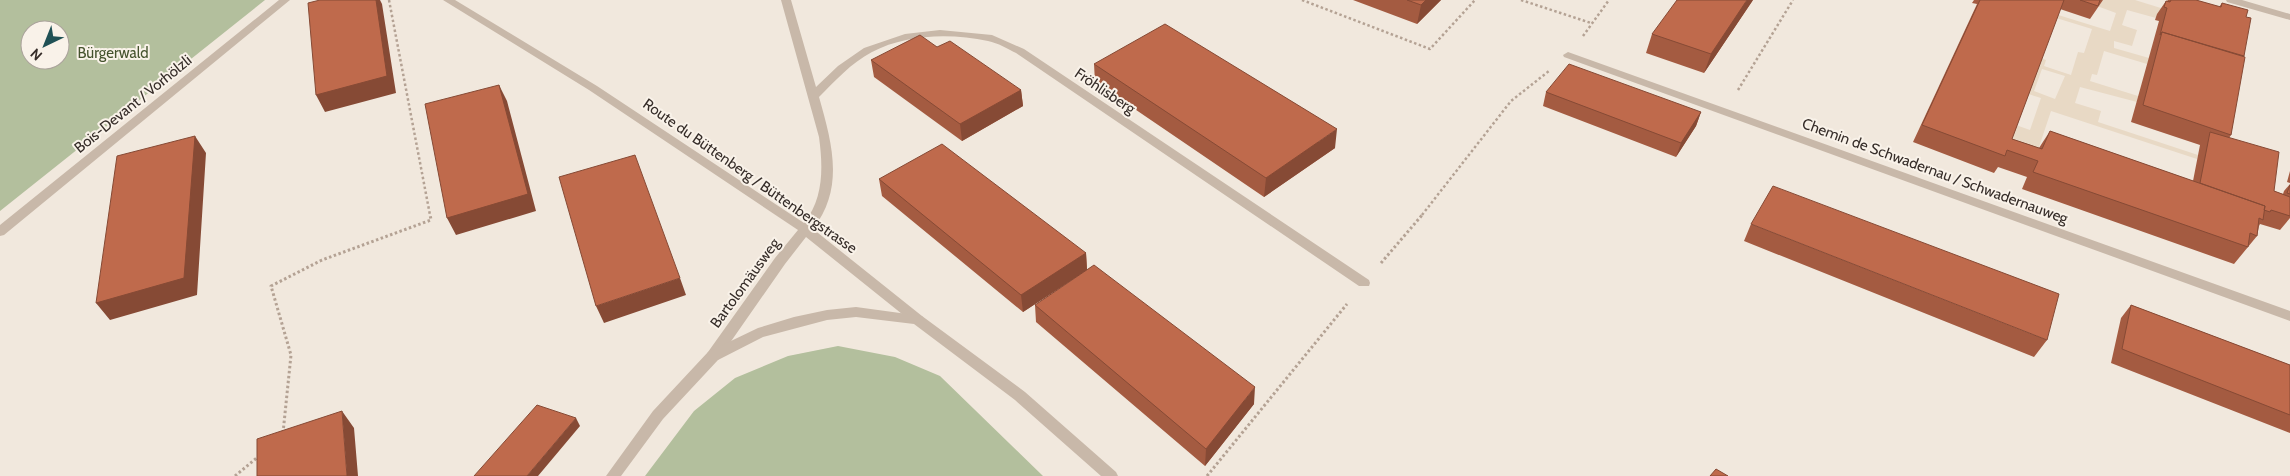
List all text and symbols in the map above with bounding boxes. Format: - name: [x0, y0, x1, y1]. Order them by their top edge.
- north arrow: [20, 20, 70, 70]
- park label: Bürgerwald: [77, 44, 149, 62]
- text: N: [26, 45, 46, 64]
- street label: Bois-Devant / Vorhölzli: [71, 51, 195, 157]
- street label: Fröhlisberg: [1071, 64, 1139, 118]
- street label: Route du Büttenberg / Büttenbergstrasse: [639, 95, 861, 257]
- street label: Chemin de Schwadernau / Schwadernauweg: [1800, 114, 2071, 228]
- street label: Bartolomäusweg: [706, 234, 784, 331]

